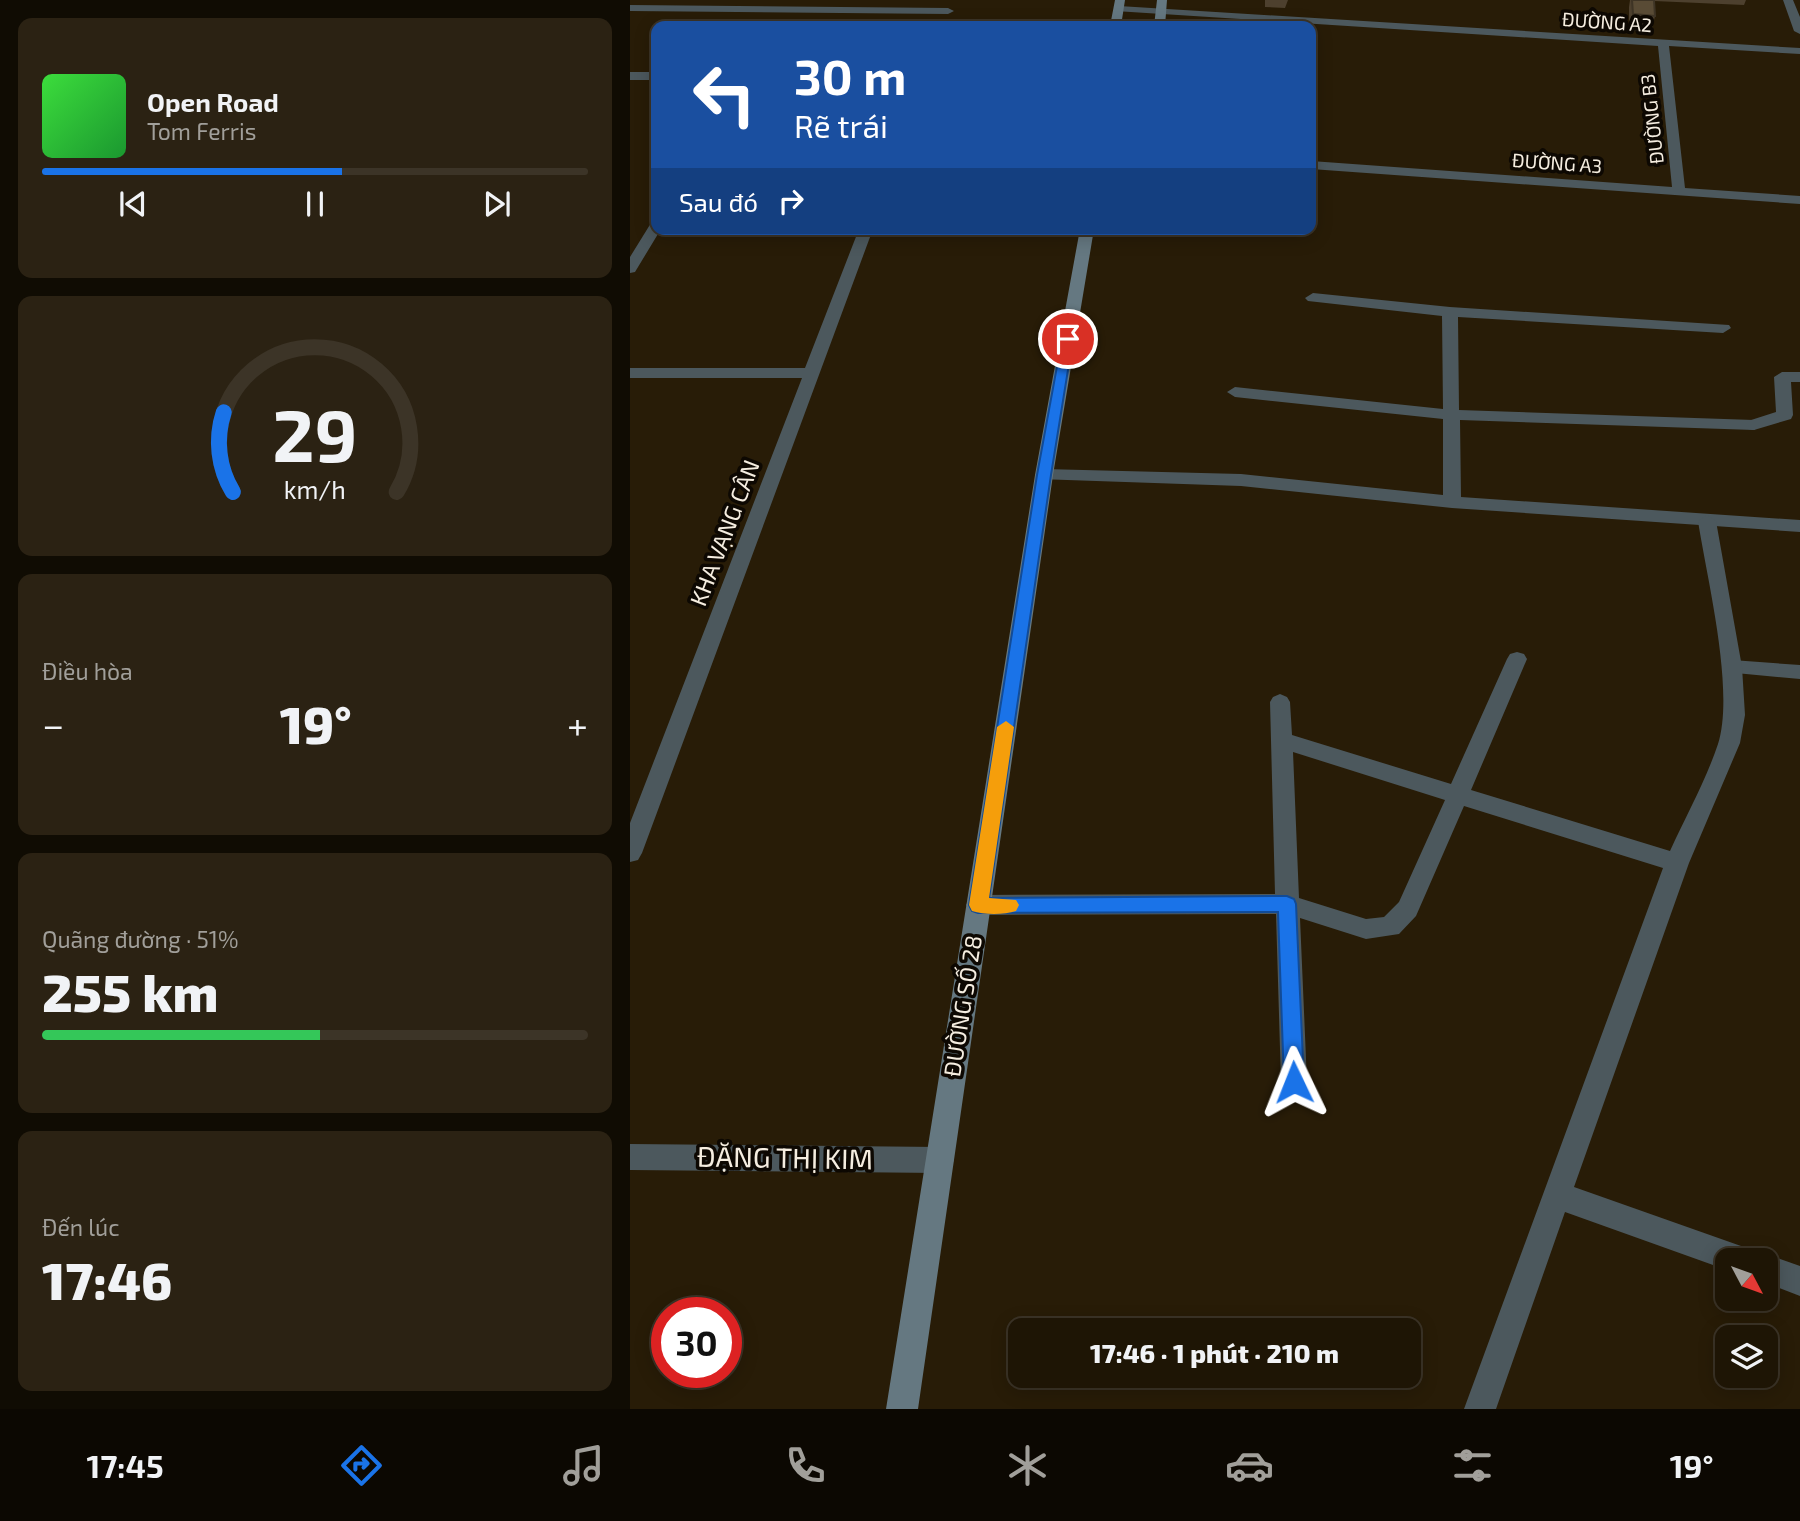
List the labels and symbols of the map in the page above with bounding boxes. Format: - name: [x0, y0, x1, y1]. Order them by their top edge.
- street label: ĐƯỜNG A2: [1561, 7, 1653, 36]
- street label: ĐƯỜNG B3: [1635, 73, 1668, 165]
- street label: ĐƯỜNG A3: [1511, 148, 1603, 177]
- pin: [1038, 309, 1098, 369]
- street label: KHA VẠNG CÂN: [683, 456, 765, 610]
- street label: ĐƯỜNG SỐ 28: [935, 933, 987, 1079]
- position arrow: [1257, 1045, 1331, 1119]
- street label: ĐẶNG THỊ KIM: [697, 1138, 873, 1176]
- north arrow: [1715, 1248, 1778, 1311]
- speed limit sign: 30: [651, 1297, 742, 1388]

